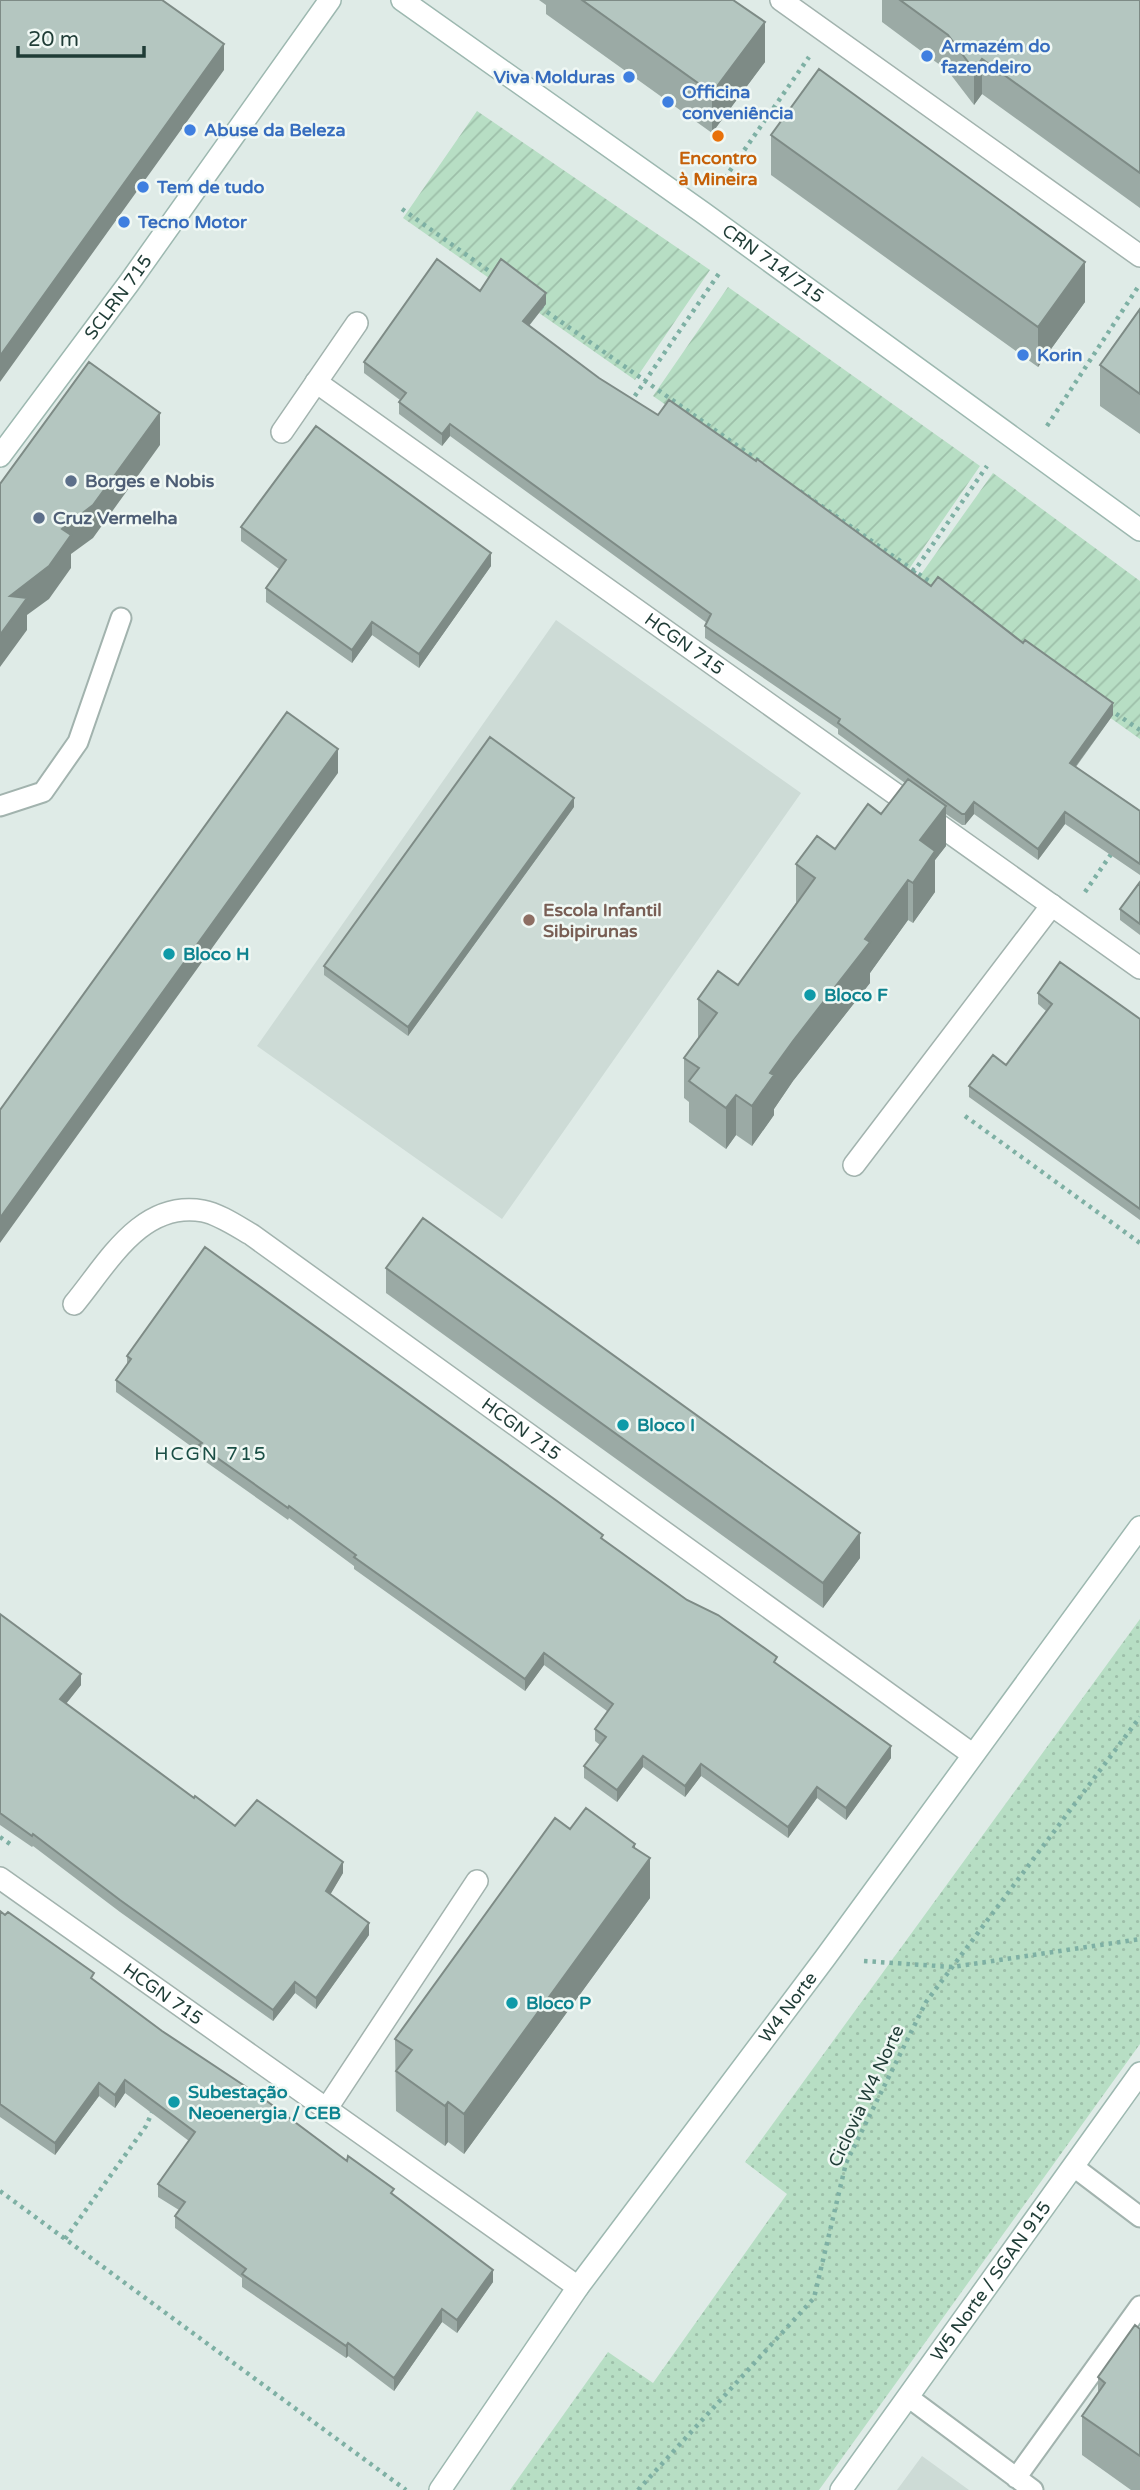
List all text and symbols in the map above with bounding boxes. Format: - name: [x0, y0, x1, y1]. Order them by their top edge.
- scale bar: [18, 14, 144, 58]
- text: 20 m: [28, 27, 79, 52]
- place label: Armazém do fazendeiro: [941, 35, 1051, 78]
- marker: Armazém do fazendeiro: [919, 48, 935, 64]
- place label: Viva Molduras: [493, 66, 615, 88]
- marker: Viva Molduras: [621, 69, 637, 85]
- place label: Officina conveniência: [682, 81, 794, 124]
- marker: Officina conveniência: [660, 94, 676, 110]
- place label: Abuse da Beleza: [204, 119, 346, 141]
- marker: Abuse da Beleza: [182, 122, 198, 138]
- marker: Encontro à Mineira: [710, 128, 726, 144]
- place label: Encontro à Mineira: [678, 147, 758, 190]
- place label: Tem de tudo: [156, 176, 265, 198]
- marker: Tem de tudo: [135, 179, 151, 195]
- place label: Tecno Motor: [137, 211, 248, 233]
- marker: Tecno Motor: [116, 214, 132, 230]
- street label: CRN 714/715: [718, 219, 828, 308]
- street label: SCLRN 715: [80, 250, 157, 344]
- place label: Korin: [1037, 344, 1082, 366]
- marker: Korin: [1015, 347, 1031, 363]
- place label: Borges e Nobis: [85, 470, 215, 492]
- marker: Borges e Nobis: [63, 473, 79, 489]
- place label: Cruz Vermelha: [53, 507, 178, 529]
- marker: Cruz Vermelha: [31, 510, 47, 526]
- street label: HCGN 715: [640, 608, 728, 680]
- place label: Escola Infantil Sibipirunas: [543, 899, 662, 942]
- marker: Escola Infantil Sibipirunas: [521, 912, 537, 928]
- place label: Bloco H: [183, 943, 250, 965]
- marker: Bloco H: [161, 946, 177, 962]
- place label: Bloco F: [824, 984, 888, 1006]
- marker: Bloco F: [802, 987, 818, 1003]
- street label: HCGN 715: [477, 1393, 565, 1465]
- place label: Bloco I: [637, 1414, 695, 1436]
- marker: Bloco I: [615, 1417, 631, 1433]
- district label: HCGN 715: [154, 1443, 268, 1465]
- street label: HCGN 715: [119, 1958, 207, 2030]
- street label: W4 Norte: [754, 1968, 822, 2047]
- place label: Bloco P: [526, 1992, 591, 2014]
- marker: Bloco P: [504, 1995, 520, 2011]
- street label: Ciclovia W4 Norte: [824, 2022, 908, 2170]
- place label: Subestação Neoenergia / CEB: [188, 2081, 341, 2124]
- marker: Subestação Neoenergia / CEB: [166, 2094, 182, 2110]
- street label: W5 Norte / SGAN 915: [926, 2197, 1056, 2366]

